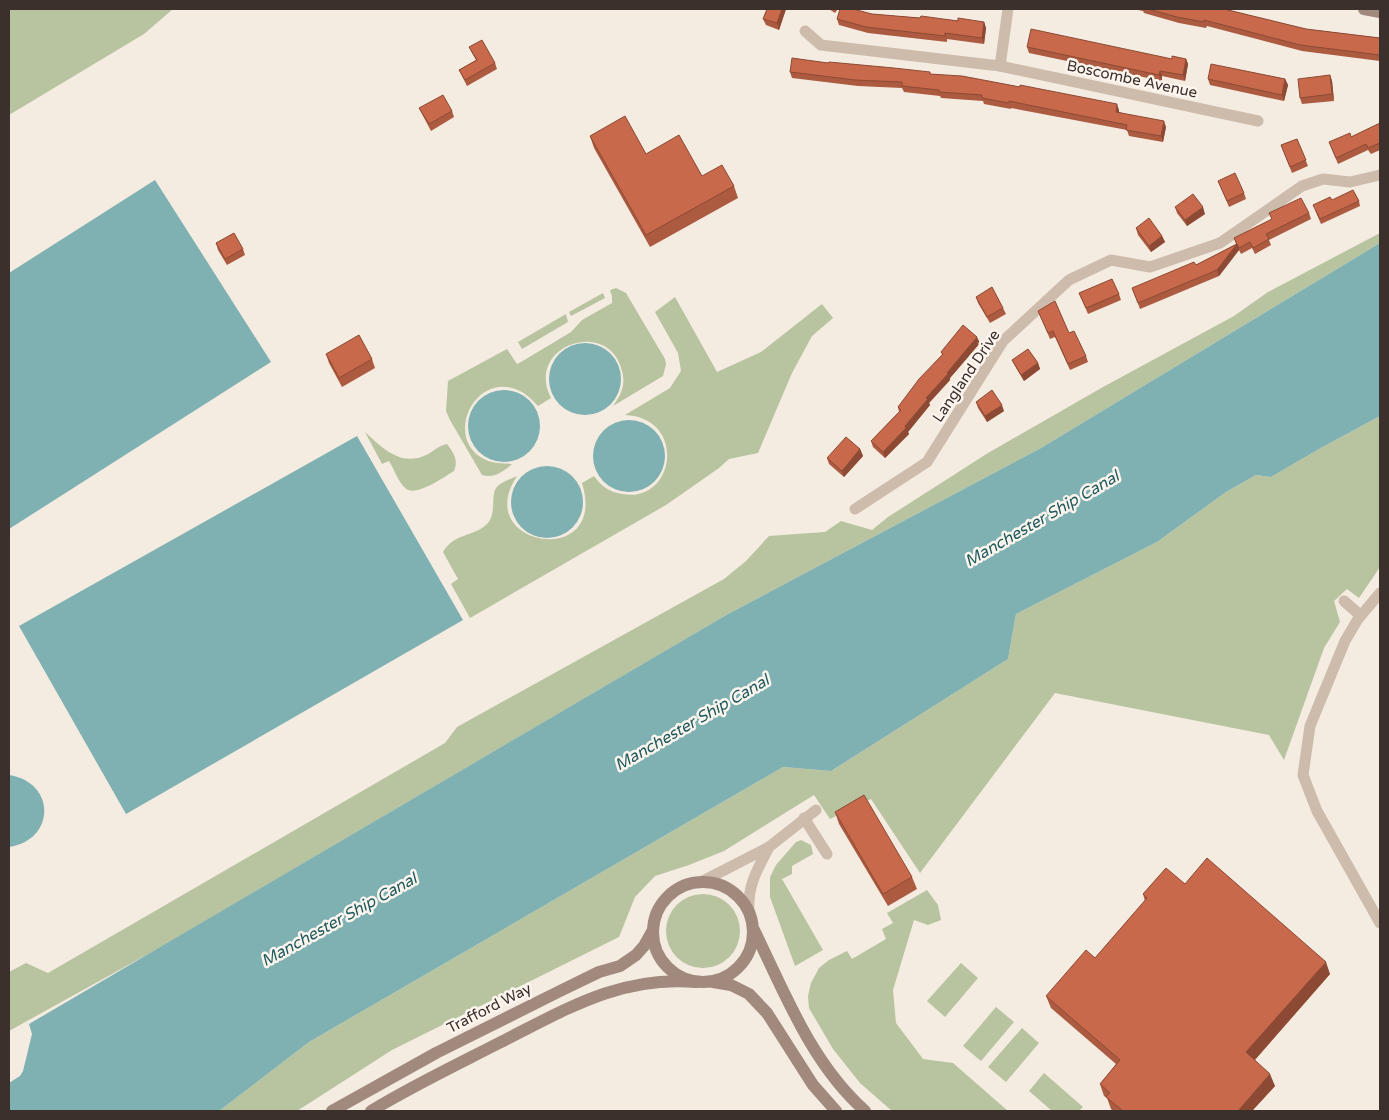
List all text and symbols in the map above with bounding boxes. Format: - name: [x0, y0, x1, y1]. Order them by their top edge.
- street label: Boscombe Avenue: [1065, 56, 1199, 102]
- street label: Langland Drive: [929, 326, 1003, 426]
- water label: Manchester Ship Canal: [961, 466, 1125, 571]
- water label: Manchester Ship Canal: [611, 670, 775, 775]
- water label: Manchester Ship Canal: [258, 868, 422, 971]
- street label: Trafford Way: [444, 979, 534, 1037]

